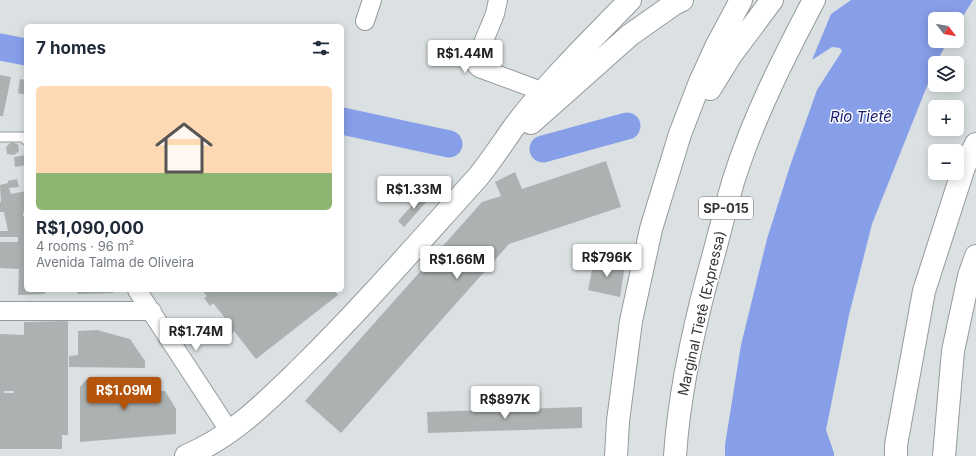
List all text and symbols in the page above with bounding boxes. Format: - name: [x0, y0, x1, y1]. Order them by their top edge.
- north arrow: [928, 12, 964, 48]
- map controls: [928, 12, 964, 180]
- icon: filters: [310, 37, 332, 59]
- text: 7 homes: [36, 38, 106, 58]
- pin: R$1.44M: [428, 40, 502, 74]
- text: R$1.44M: [437, 45, 493, 61]
- button: layers: [928, 56, 964, 92]
- button: +: [928, 100, 964, 136]
- water label: Rio Tietê: [830, 107, 892, 126]
- icon: home: [148, 112, 220, 184]
- button: −: [928, 144, 964, 180]
- pin: R$1.33M: [377, 176, 451, 210]
- text: R$1.33M: [386, 181, 442, 197]
- road number: SP-015: [699, 197, 753, 219]
- text: R$1,090,000: [36, 218, 144, 238]
- street label: Marginal Tietê (Expressa): [674, 229, 728, 397]
- text: 4 rooms · 96 m²: [36, 238, 135, 254]
- pin: R$796K: [574, 244, 640, 278]
- pin: R$1.66M: [420, 246, 494, 280]
- text: R$796K: [582, 249, 632, 265]
- text: R$1.66M: [429, 251, 485, 267]
- text: Avenida Talma de Oliveira: [36, 254, 194, 270]
- pin: R$1.74M: [159, 318, 233, 352]
- text: R$1.74M: [169, 323, 223, 339]
- pin: R$1.09M: [87, 377, 161, 411]
- text: R$1.09M: [96, 382, 152, 398]
- pin: R$897K: [472, 386, 538, 420]
- text: R$897K: [480, 391, 530, 407]

